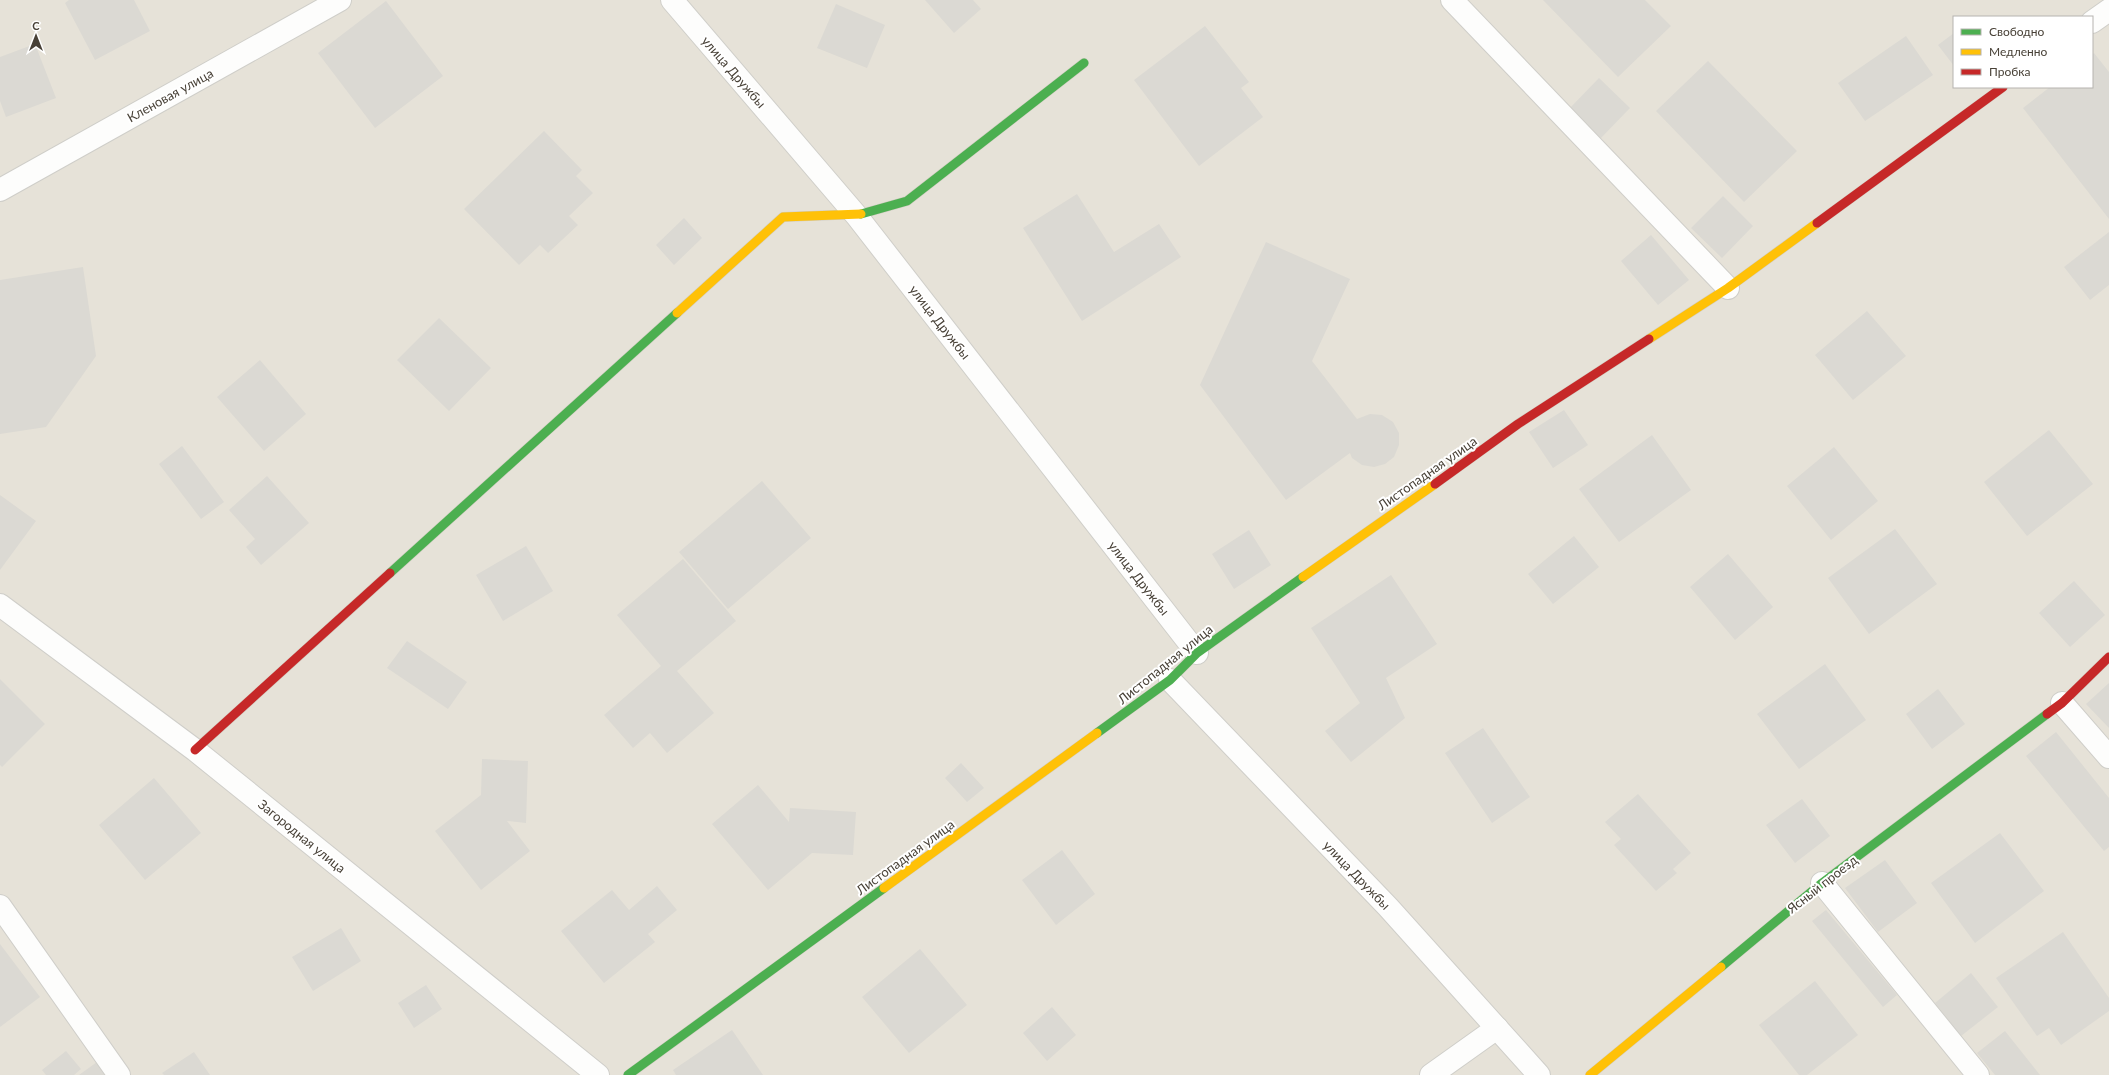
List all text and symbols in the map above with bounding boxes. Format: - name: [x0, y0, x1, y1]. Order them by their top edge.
- north arrow: [16, 16, 56, 56]
- legend: [1953, 16, 2093, 88]
- text: С: [32, 19, 40, 32]
- text: Свободно: [1989, 24, 2045, 39]
- street label: улица Дружбы: [698, 33, 770, 111]
- text: Медленно: [1989, 44, 2048, 59]
- text: Пробка: [1989, 64, 2030, 79]
- street label: Кленовая улица: [124, 65, 216, 125]
- street label: улица Дружбы: [906, 282, 974, 362]
- street label: Листопадная улица: [1373, 433, 1480, 514]
- street label: улица Дружбы: [1105, 538, 1173, 618]
- street label: Листопадная улица: [1114, 621, 1216, 708]
- street label: Загородная улица: [255, 796, 349, 876]
- street label: Листопадная улица: [852, 816, 957, 899]
- street label: улица Дружбы: [1320, 837, 1394, 913]
- street label: Ясный проезд: [1783, 852, 1860, 917]

